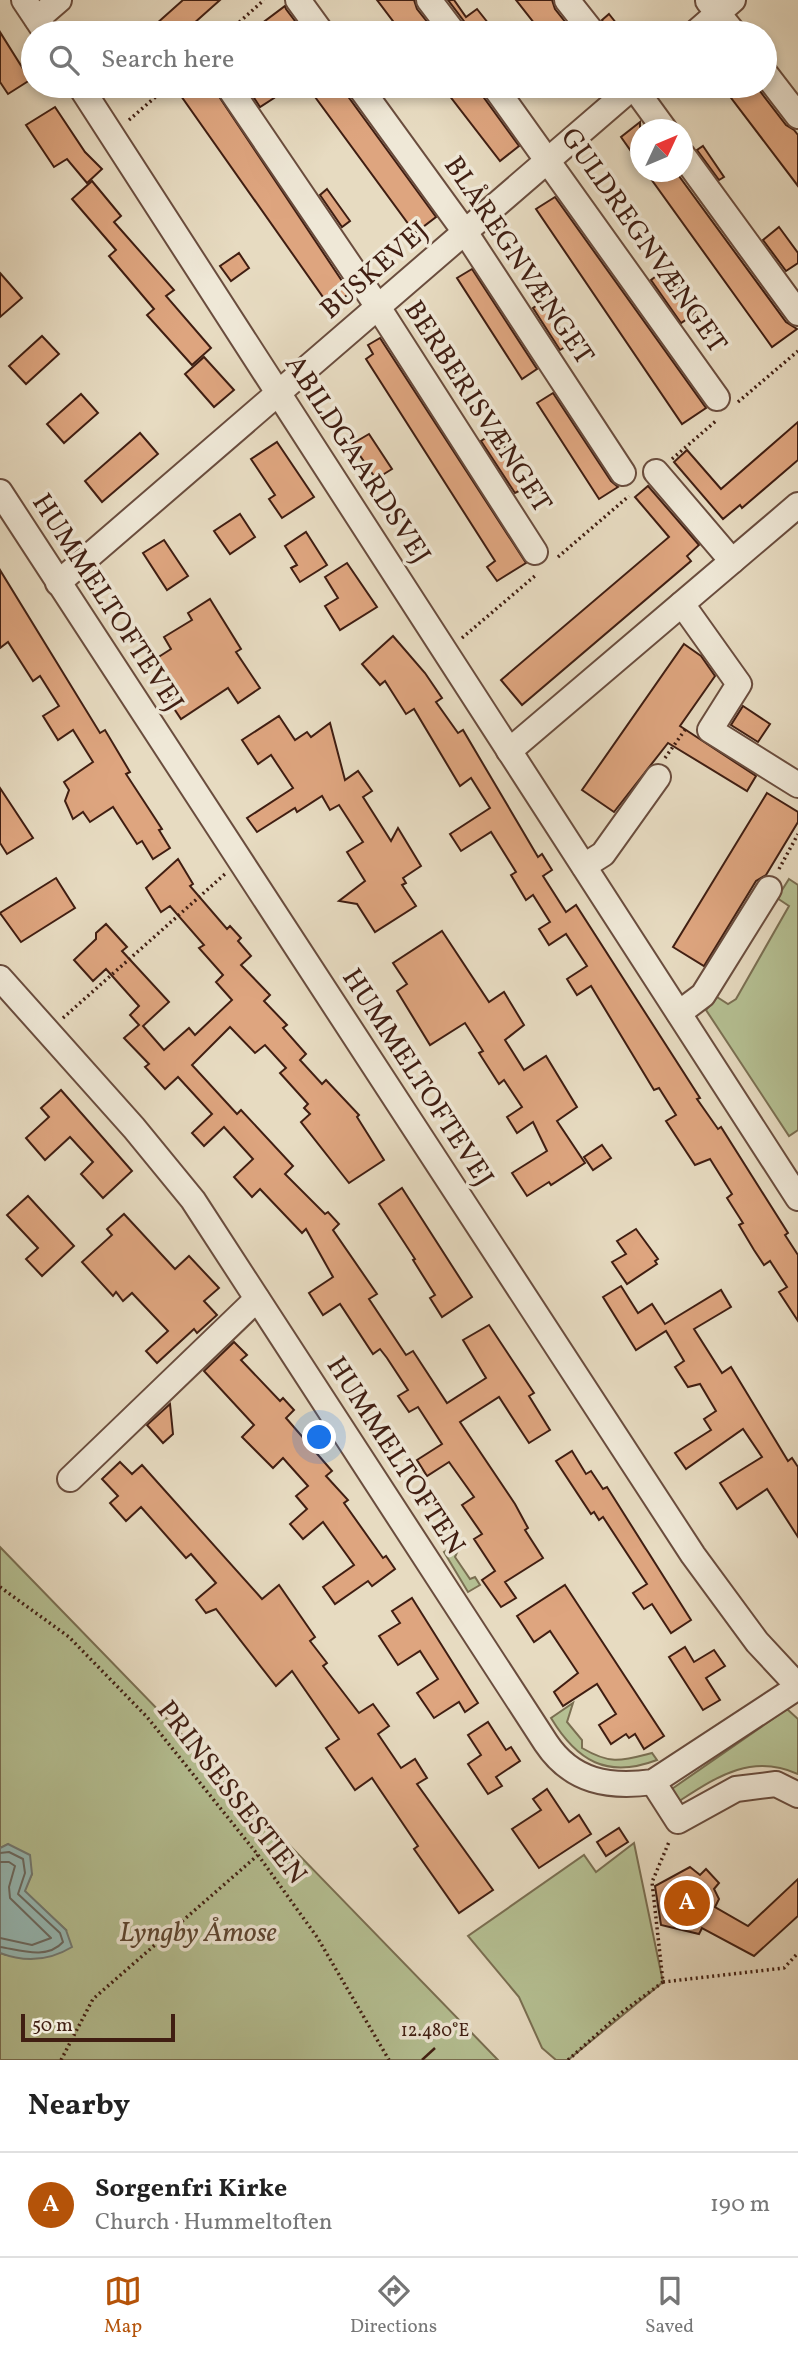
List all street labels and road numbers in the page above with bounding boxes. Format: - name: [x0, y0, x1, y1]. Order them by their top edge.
- street label: GULDREGNVÆNGET: [550, 121, 736, 361]
- street label: BLÅREGNVÆNGET: [434, 149, 602, 373]
- street label: BUSKEVEJ: [312, 213, 438, 329]
- street label: BERBERISVÆNGET: [394, 293, 560, 521]
- street label: ABILDGAARDSVEJ: [275, 348, 439, 572]
- street label: HUMMELTOFTEVEJ: [22, 486, 192, 720]
- street label: HUMMELTOFTEVEJ: [332, 961, 502, 1195]
- street label: HUMMELTOFTEN: [316, 1349, 474, 1563]
- street label: PRINSESSESTIEN: [147, 1693, 315, 1893]

